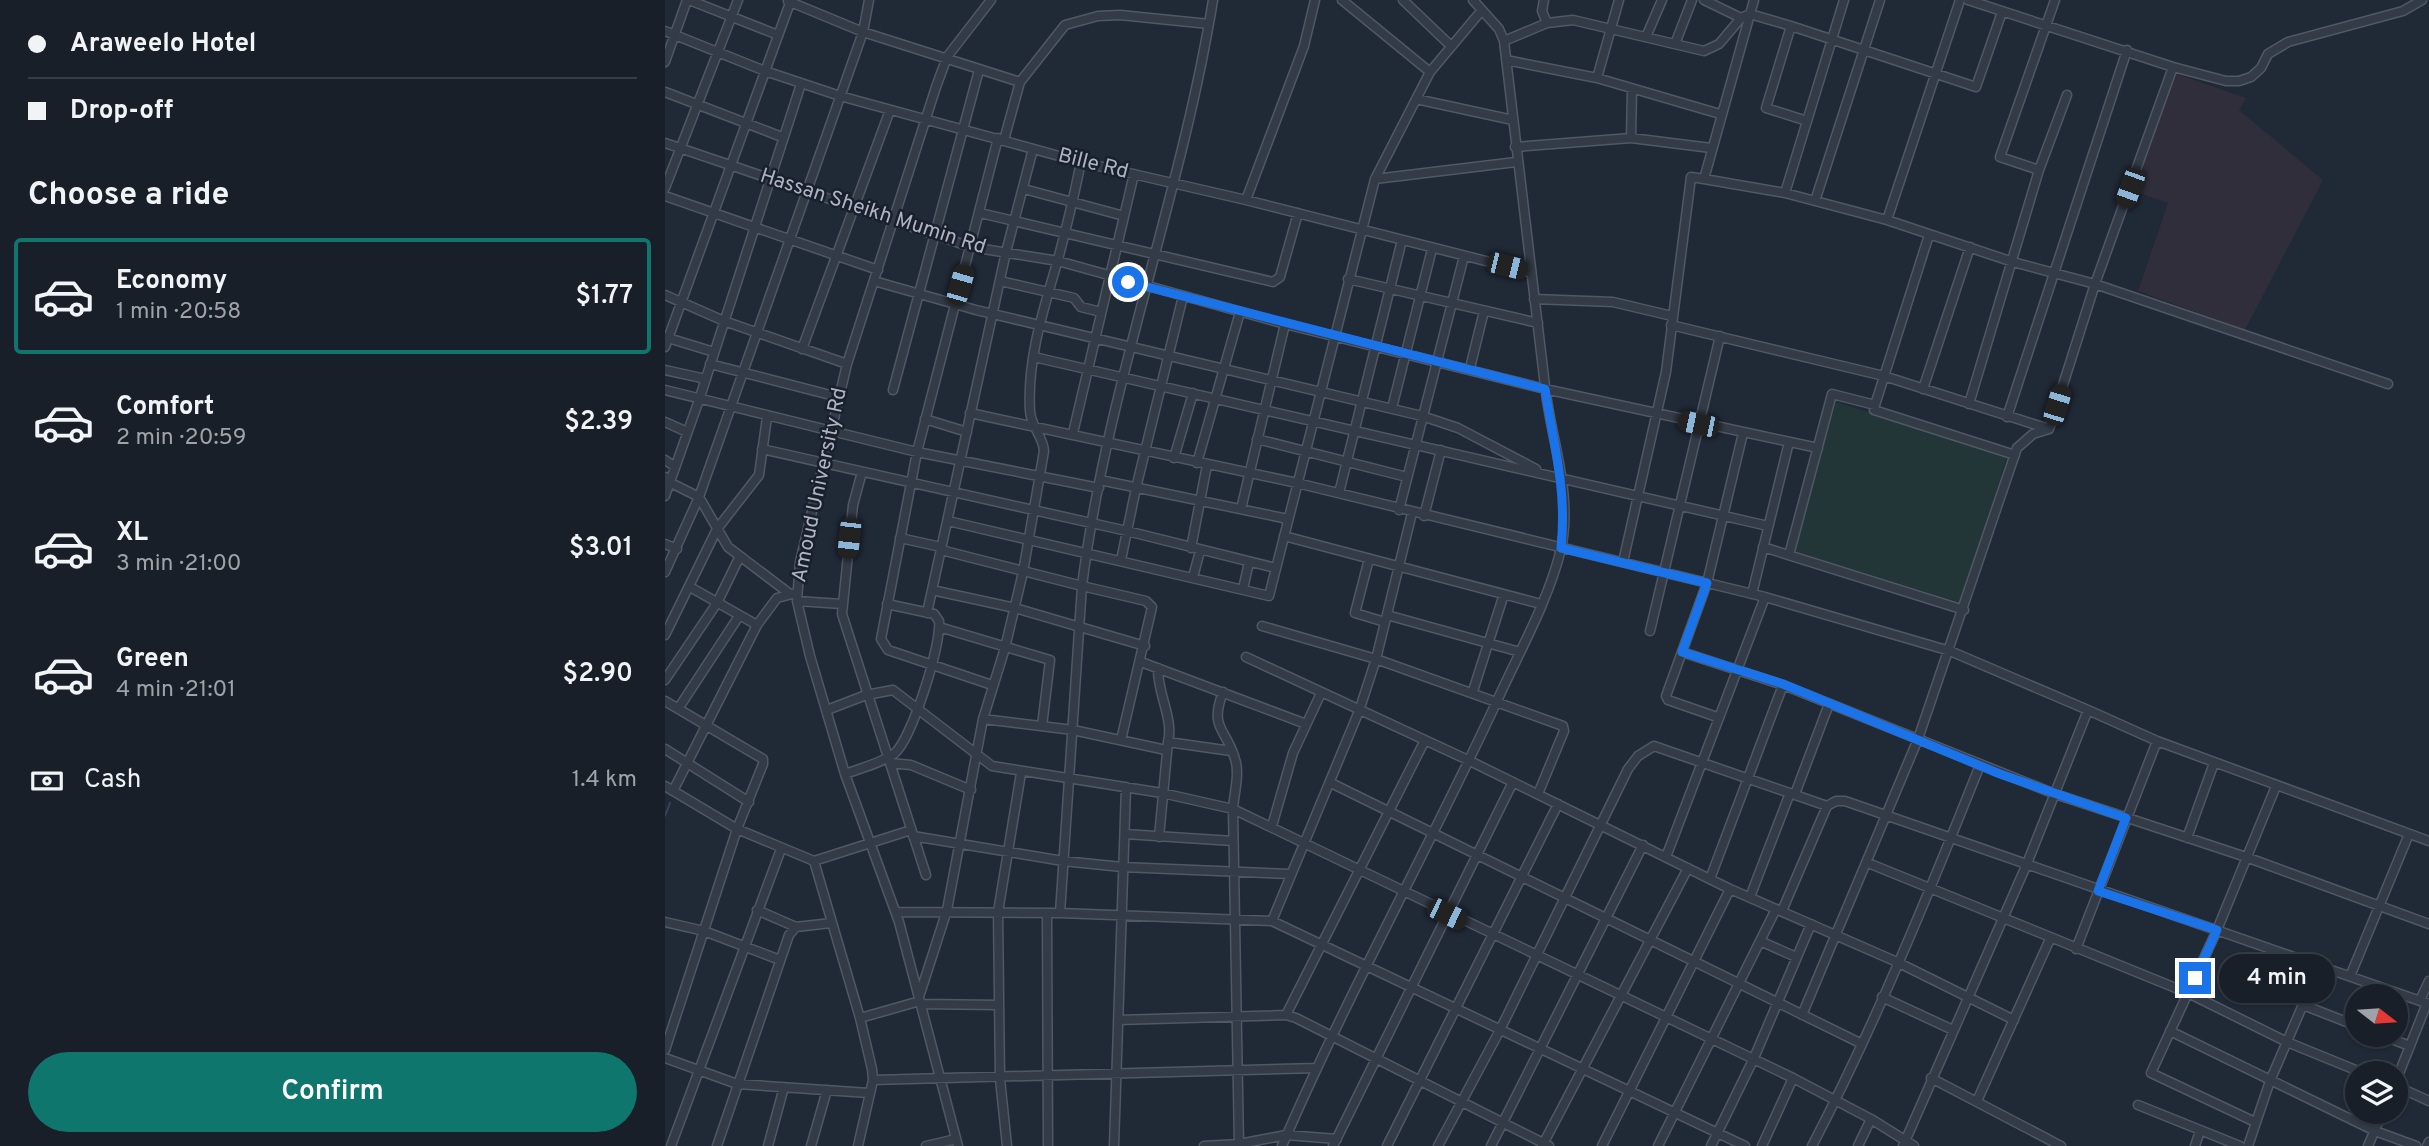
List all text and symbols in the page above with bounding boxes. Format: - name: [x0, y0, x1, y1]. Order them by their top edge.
- text: Araweelo Hotel: [70, 28, 256, 61]
- text: Drop-off: [70, 95, 173, 128]
- street label: Bille Rd: [1055, 142, 1131, 186]
- street label: Hassan Sheikh Mumin Rd: [757, 163, 989, 261]
- car: [2113, 165, 2148, 211]
- text: Choose a ride: [28, 176, 229, 216]
- car: [1485, 251, 1530, 281]
- car: [945, 262, 976, 308]
- icon: car: [32, 265, 95, 328]
- text: Economy: [116, 265, 227, 298]
- route start: [1112, 266, 1144, 298]
- text: $1.77: [576, 280, 633, 313]
- text: 1 min · 20:58: [116, 298, 241, 327]
- car: [2041, 382, 2074, 428]
- street label: Amoud University Rd: [786, 385, 854, 585]
- icon: car: [32, 391, 95, 454]
- text: Comfort: [116, 391, 214, 424]
- text: $2.39: [564, 406, 633, 439]
- car: [1676, 409, 1721, 439]
- text: 2 min · 20:59: [116, 424, 246, 453]
- car: [837, 516, 862, 560]
- icon: car: [32, 517, 95, 580]
- text: XL: [116, 517, 148, 550]
- text: $3.01: [569, 532, 633, 565]
- text: 3 min · 21:00: [116, 550, 242, 579]
- icon: car: [32, 643, 95, 706]
- text: Green: [116, 643, 189, 676]
- text: $2.90: [563, 658, 633, 691]
- text: 4 min · 21:01: [116, 676, 236, 705]
- icon: cash: [28, 762, 66, 800]
- text: Cash: [84, 764, 141, 797]
- text: 1.4 km: [572, 766, 637, 795]
- car: [1424, 895, 1471, 933]
- callout: 4 min: [2219, 954, 2335, 1002]
- route end: [2179, 962, 2211, 994]
- text: 4 min: [2247, 964, 2307, 993]
- north arrow: [2345, 984, 2408, 1046]
- map controls: [2345, 984, 2408, 1124]
- button: Confirm: [28, 1052, 637, 1132]
- button: layers: [2345, 1061, 2408, 1124]

